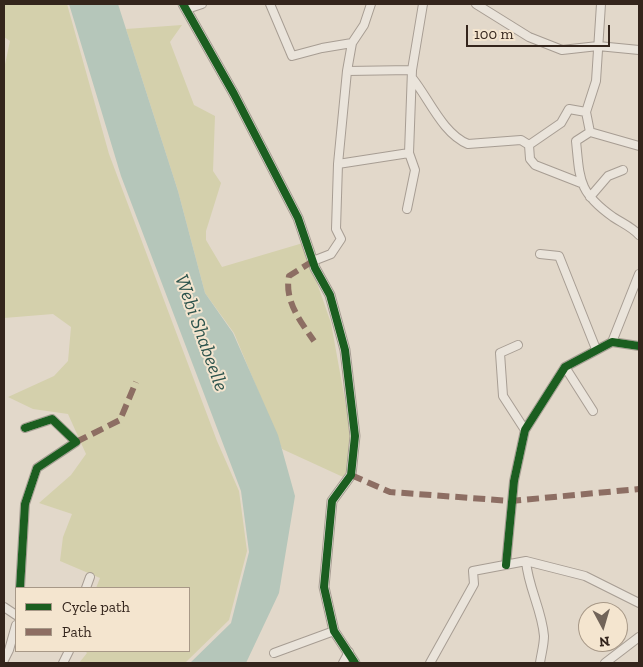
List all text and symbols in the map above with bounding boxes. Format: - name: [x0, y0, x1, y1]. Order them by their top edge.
- scale bar: [468, 15, 612, 47]
- text: 100 m: [474, 25, 513, 43]
- water label: Webi Shabeelle: [169, 272, 233, 394]
- legend: [15, 587, 190, 652]
- text: Cycle path: [62, 598, 130, 616]
- north arrow: [578, 602, 628, 652]
- text: Path: [62, 623, 92, 641]
- text: N: [598, 632, 611, 650]

